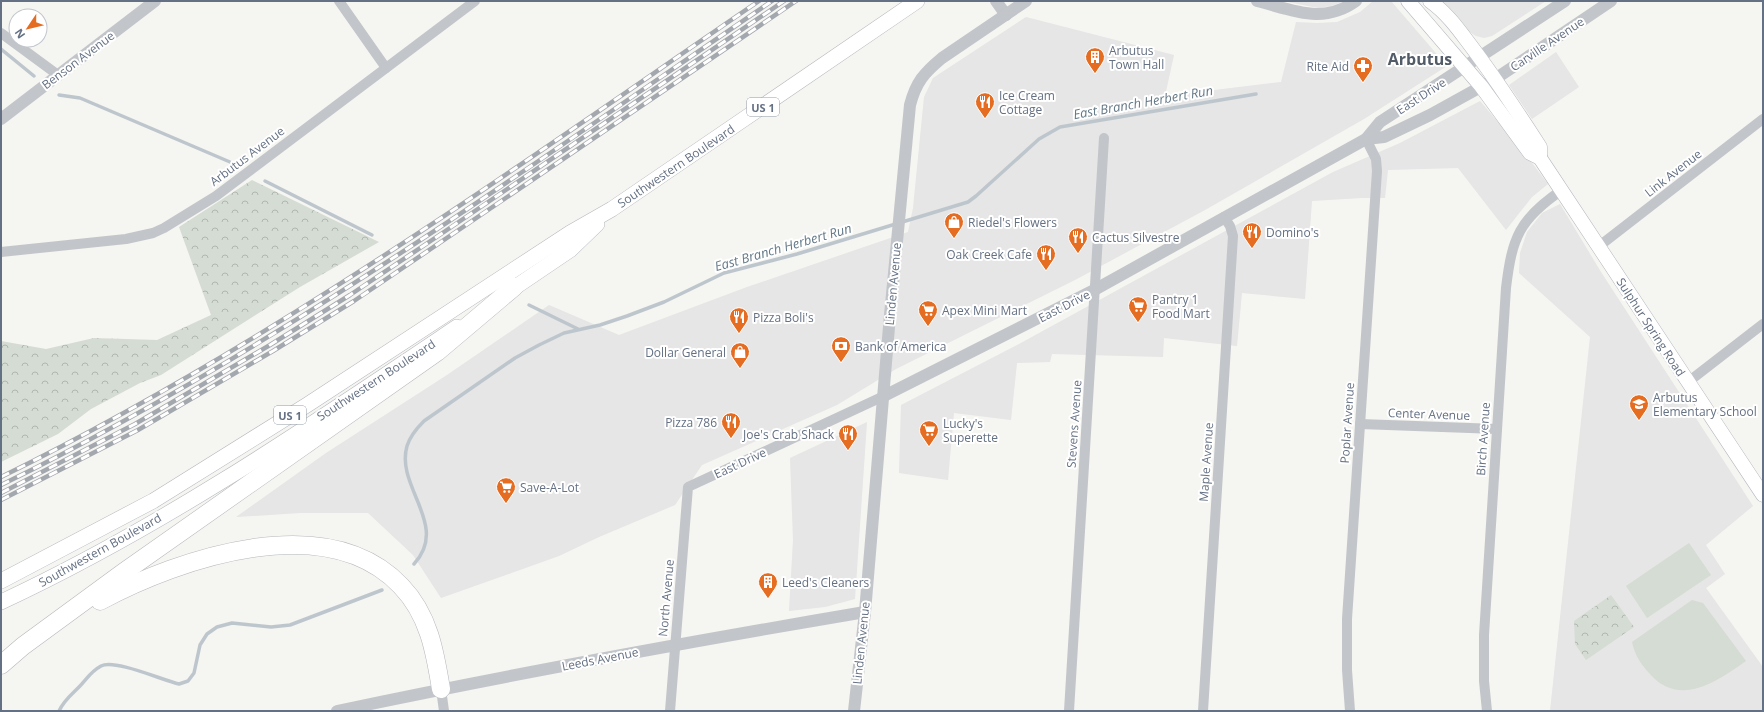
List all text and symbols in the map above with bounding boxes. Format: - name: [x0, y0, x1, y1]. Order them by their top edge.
- north arrow: [8, 8, 48, 48]
- street label: Carville Avenue: [1507, 13, 1588, 75]
- text: N: [11, 26, 28, 42]
- street label: Benson Avenue: [38, 27, 118, 93]
- place label: Arbutus Town Hall: [1109, 42, 1164, 73]
- building icon: Arbutus Town Hall: [1084, 46, 1106, 74]
- district label: Arbutus: [1388, 48, 1452, 70]
- pharmacy icon: Rite Aid: [1352, 55, 1374, 83]
- place label: Rite Aid: [1306, 58, 1349, 75]
- street label: East Drive: [1393, 74, 1449, 118]
- water label: East Branch Herbert Run: [1072, 81, 1214, 123]
- place label: Ice Cream Cottage: [999, 87, 1055, 118]
- restaurant icon: Ice Cream Cottage: [974, 91, 996, 119]
- road number: US 1: [747, 98, 779, 116]
- street label: Southwestern Boulevard: [614, 120, 738, 212]
- street label: Arbutus Avenue: [206, 122, 288, 190]
- street label: Link Avenue: [1641, 145, 1705, 201]
- shop icon: Riedel's Flowers: [943, 211, 965, 239]
- place label: Riedel's Flowers: [968, 214, 1057, 231]
- water label: East Branch Herbert Run: [713, 219, 853, 275]
- restaurant icon: Domino's: [1241, 221, 1263, 249]
- place label: Domino's: [1266, 224, 1319, 241]
- restaurant icon: Cactus Silvestre: [1067, 226, 1089, 254]
- place label: Cactus Silvestre: [1092, 229, 1180, 246]
- street label: Linden Avenue: [881, 242, 905, 326]
- restaurant icon: Oak Creek Cafe: [1035, 243, 1057, 271]
- place label: Oak Creek Cafe: [946, 246, 1032, 263]
- street label: Sulphur Spring Road: [1613, 274, 1689, 380]
- street label: East Drive: [1035, 286, 1093, 326]
- place label: Pantry 1 Food Mart: [1152, 291, 1210, 322]
- supermarket icon: Pantry 1 Food Mart: [1127, 295, 1149, 323]
- supermarket icon: Apex Mini Mart: [917, 299, 939, 327]
- place label: Apex Mini Mart: [942, 302, 1027, 319]
- restaurant icon: Pizza Boli's: [728, 306, 750, 334]
- place label: Pizza Boli's: [753, 309, 814, 326]
- street label: Southwestern Boulevard: [314, 335, 438, 425]
- bank icon: Bank of America: [830, 335, 852, 363]
- place label: Bank of America: [855, 338, 946, 355]
- shop icon: Dollar General: [729, 341, 751, 369]
- place label: Dollar General: [645, 344, 726, 361]
- street label: Stevens Avenue: [1062, 379, 1086, 469]
- street label: Poplar Avenue: [1336, 382, 1358, 464]
- place label: Arbutus Elementary School: [1653, 389, 1757, 420]
- school or university icon: Arbutus Elementary School: [1628, 393, 1650, 421]
- street label: Birch Avenue: [1472, 401, 1494, 476]
- street label: Center Avenue: [1387, 404, 1471, 424]
- road number: US 1: [274, 406, 306, 424]
- restaurant icon: Pizza 786: [720, 411, 742, 439]
- place label: Pizza 786: [665, 414, 717, 431]
- place label: Lucky's Superette: [943, 415, 998, 446]
- supermarket icon: Lucky's Superette: [918, 419, 940, 447]
- street label: Maple Avenue: [1195, 422, 1217, 502]
- restaurant icon: Joe's Crab Shack: [837, 423, 859, 451]
- place label: Joe's Crab Shack: [742, 426, 835, 443]
- street label: East Drive: [711, 443, 769, 483]
- supermarket icon: Save-A-Lot: [495, 476, 517, 504]
- place label: Save-A-Lot: [520, 479, 579, 496]
- street label: Southwestern Boulevard: [36, 509, 164, 591]
- street label: North Avenue: [654, 558, 678, 637]
- building icon: Leed's Cleaners: [757, 571, 779, 599]
- place label: Leed's Cleaners: [782, 574, 870, 591]
- street label: Linden Avenue: [848, 601, 874, 685]
- street label: Leeds Avenue: [560, 643, 640, 675]

